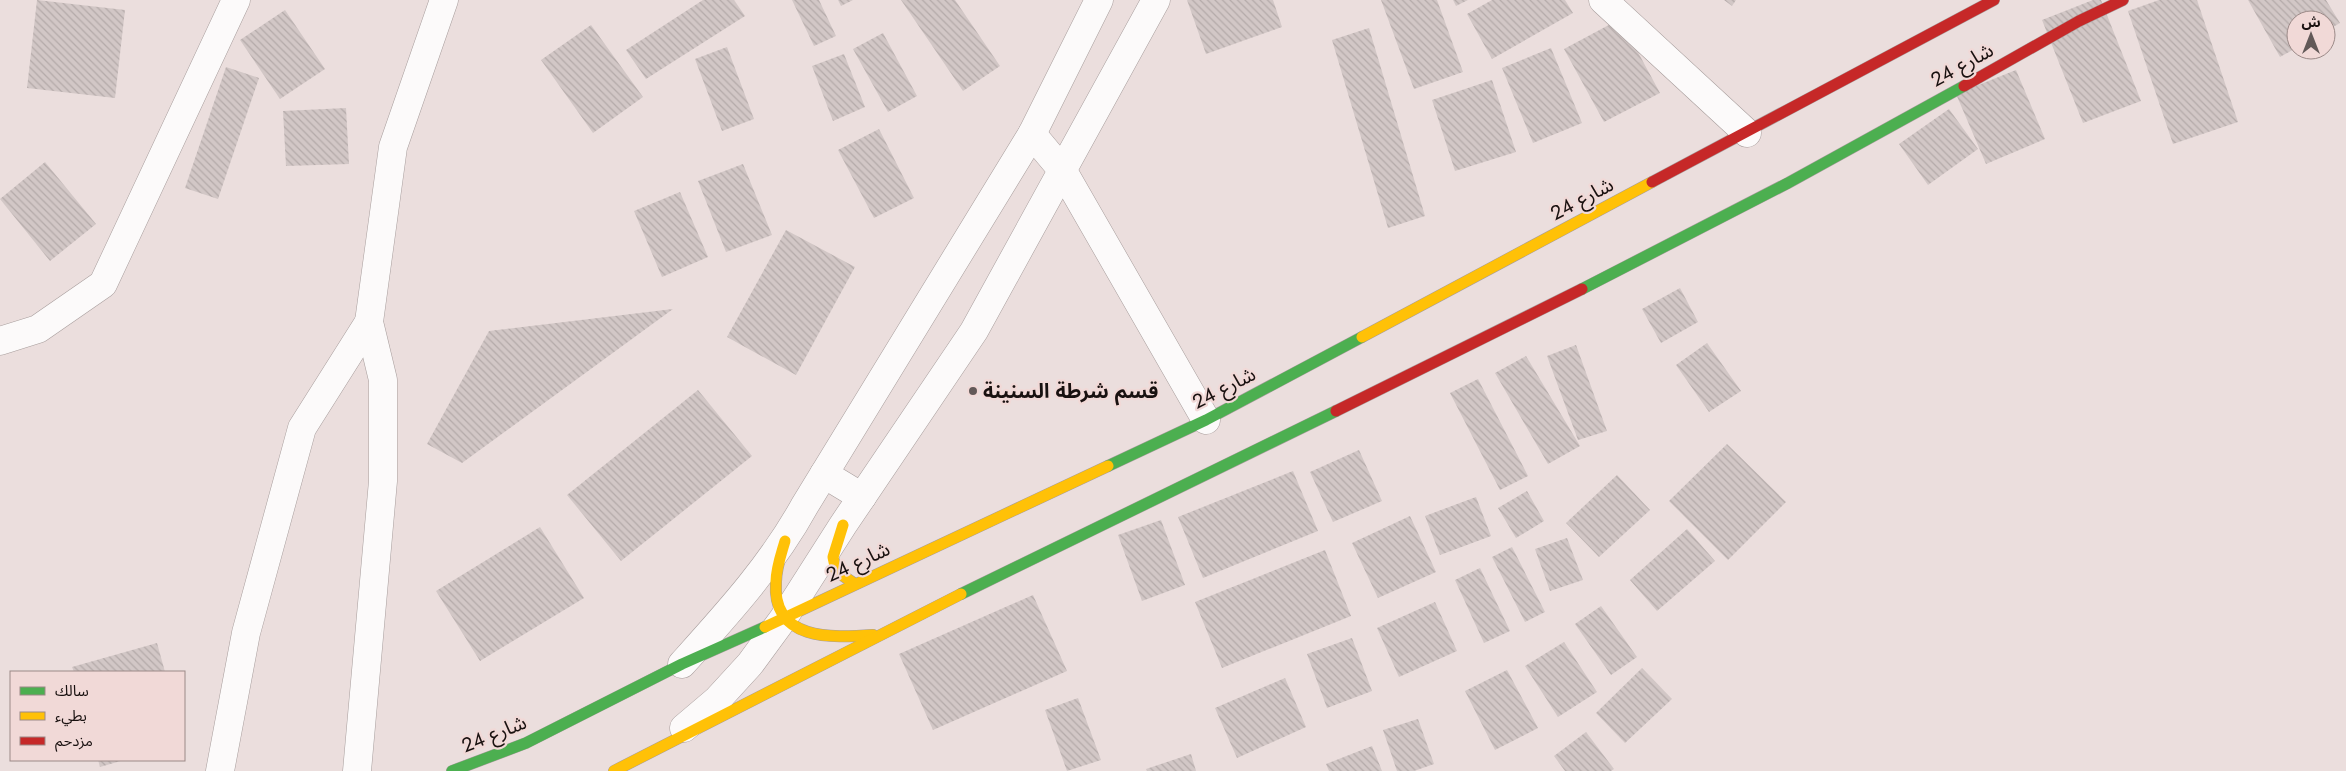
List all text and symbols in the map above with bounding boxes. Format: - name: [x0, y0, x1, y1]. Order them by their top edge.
- north arrow: [2286, 10, 2336, 60]
- text: ش: [2301, 12, 2321, 32]
- street label: شارع 24: [1925, 36, 1999, 94]
- street label: شارع 24: [1545, 170, 1619, 228]
- street label: شارع 24: [1187, 360, 1261, 416]
- place label: قسم شرطة السنينة: [983, 377, 1158, 406]
- marker: قسم شرطة السنينة: [967, 385, 979, 397]
- street label: شارع 24: [821, 534, 895, 590]
- legend: [10, 671, 185, 761]
- text: سالك: [55, 680, 89, 702]
- text: بطيء: [55, 705, 87, 727]
- street label: شارع 24: [457, 708, 531, 760]
- text: مزدحم: [55, 730, 93, 752]

